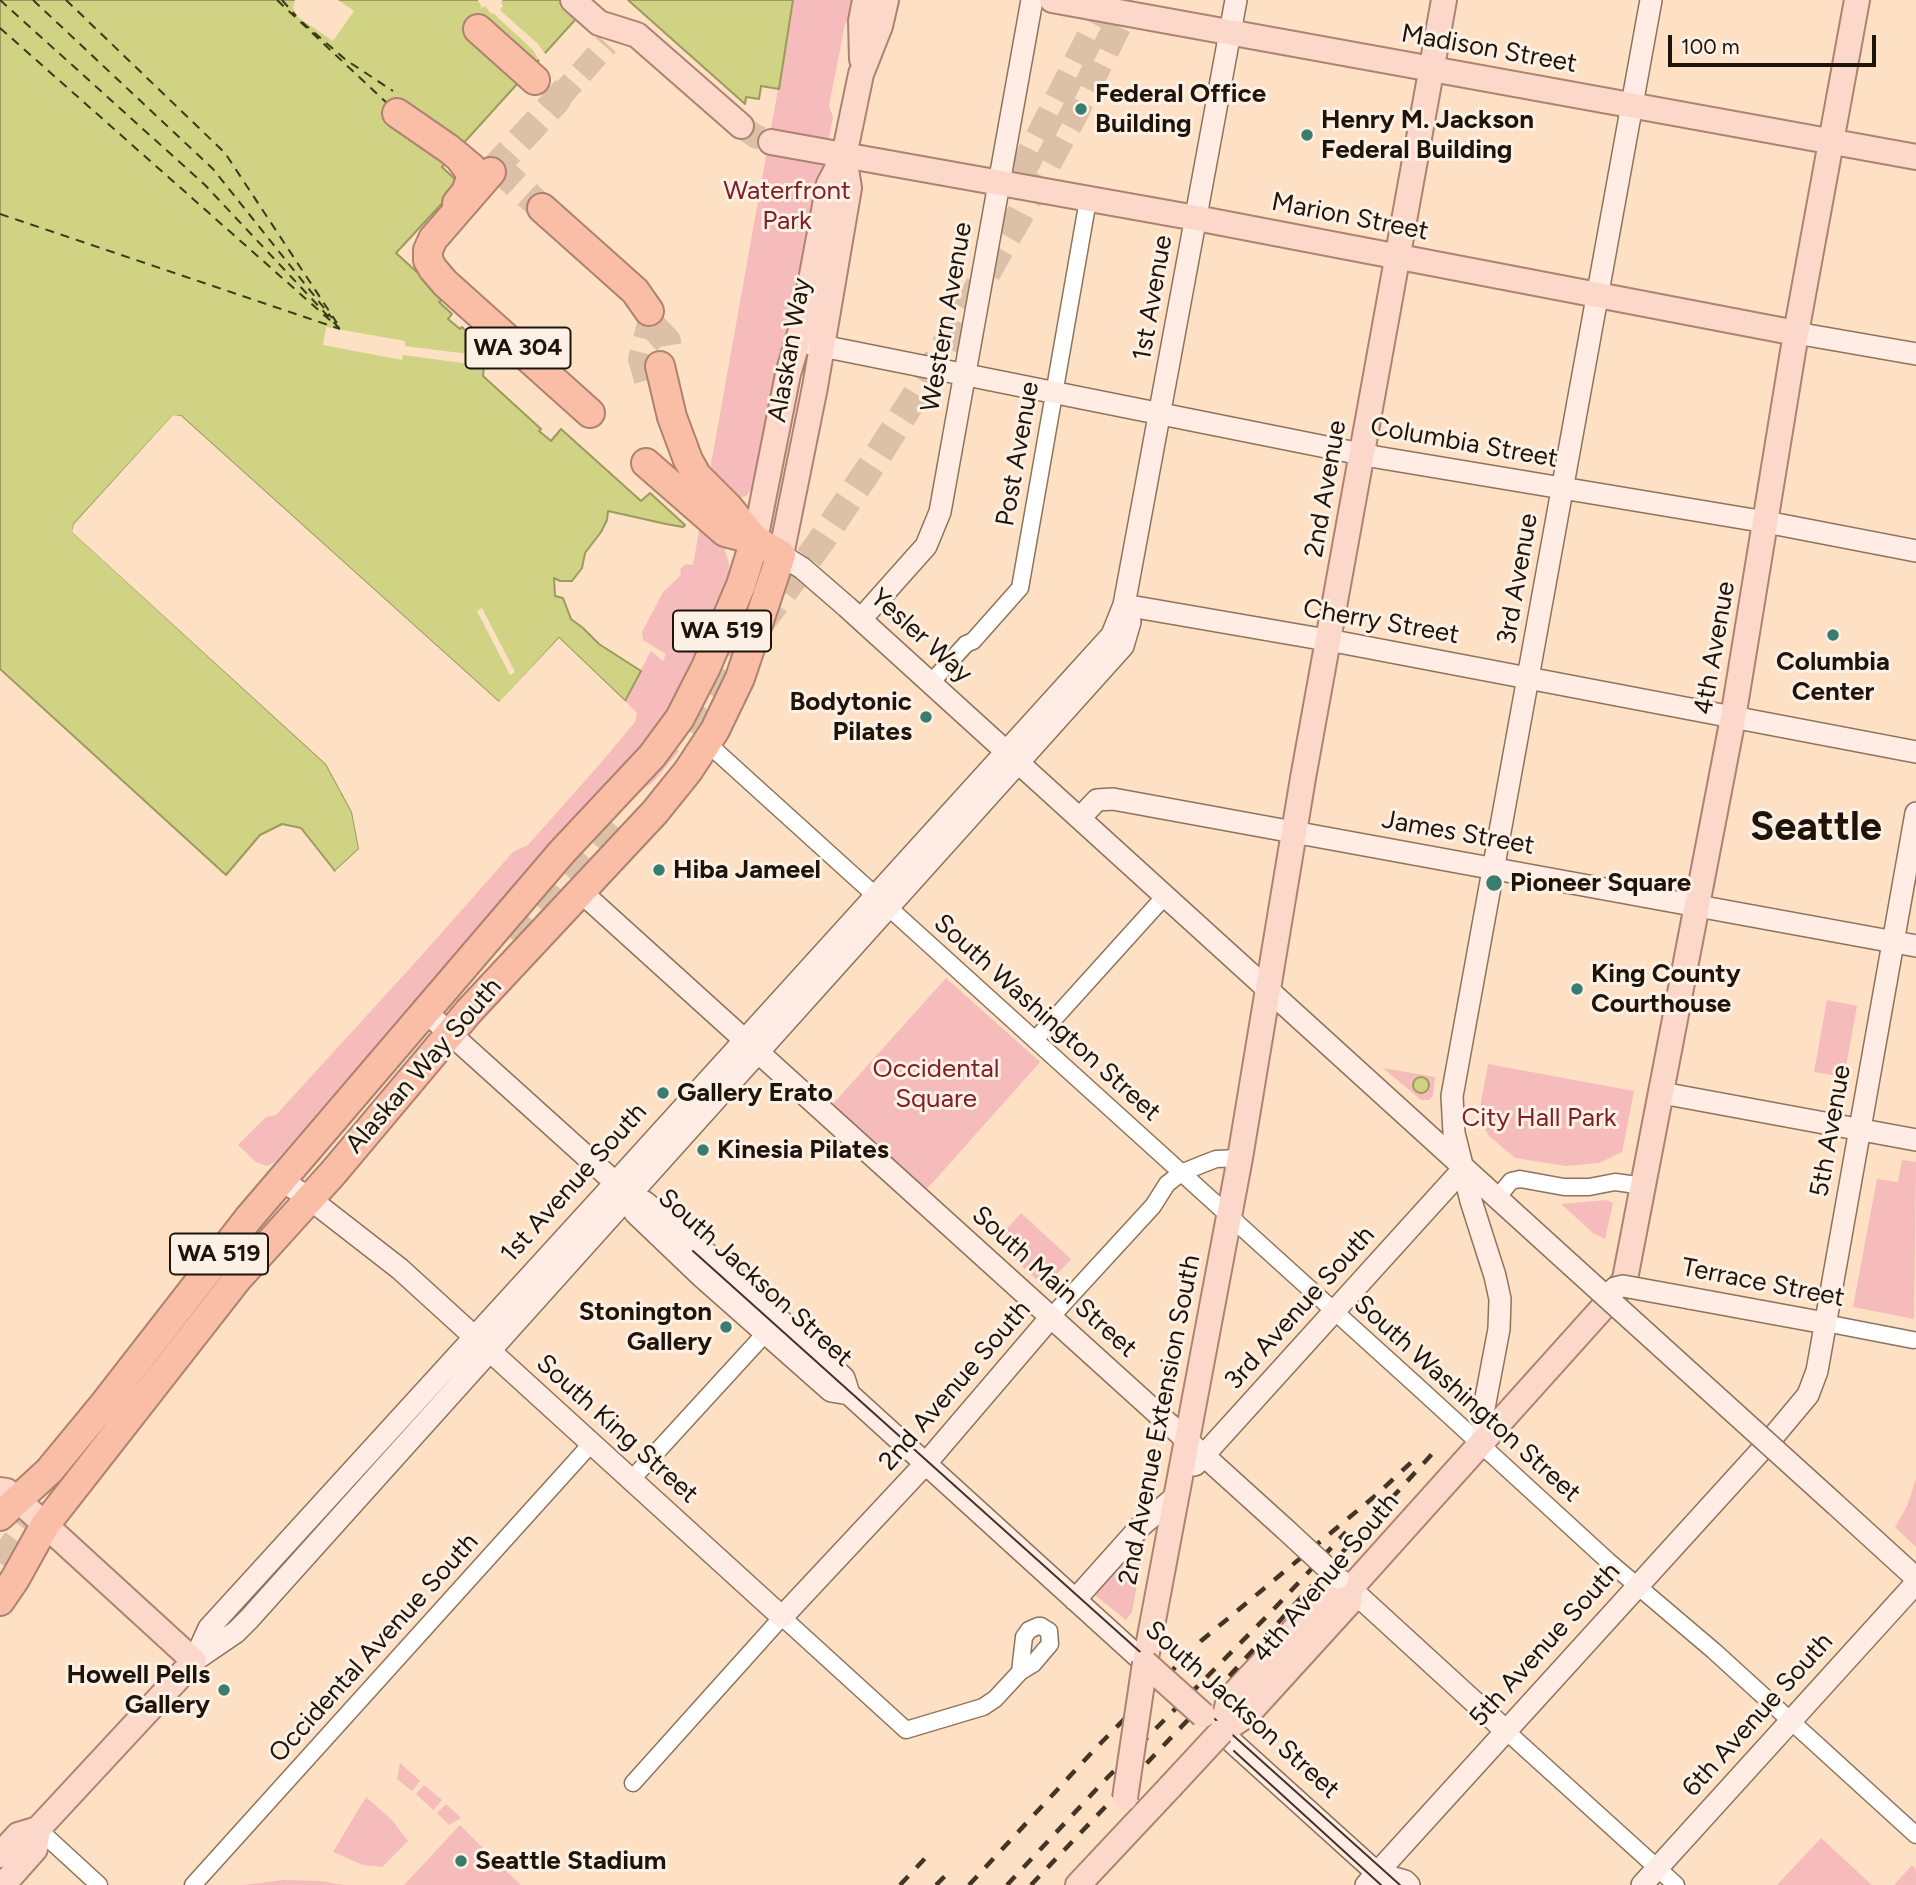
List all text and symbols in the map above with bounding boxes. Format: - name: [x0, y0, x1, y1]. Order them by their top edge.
- street label: Madison Street: [1399, 18, 1579, 80]
- scale bar: [1671, 21, 1879, 65]
- text: 100 m: [1681, 34, 1740, 59]
- place label: Federal Office Building: [1095, 78, 1266, 140]
- marker: Federal Office Building: [1073, 101, 1089, 117]
- place label: Henry M. Jackson Federal Building: [1321, 104, 1534, 166]
- marker: Henry M. Jackson Federal Building: [1299, 127, 1315, 143]
- park label: Waterfront Park: [723, 175, 851, 236]
- street label: Marion Street: [1269, 187, 1431, 247]
- street label: Western Avenue: [915, 220, 979, 414]
- street label: 1st Avenue: [1127, 233, 1179, 363]
- street label: Alaskan Way: [762, 275, 818, 425]
- road number: WA 304: [466, 328, 570, 368]
- street label: Post Avenue: [990, 379, 1046, 529]
- street label: Columbia Street: [1368, 411, 1560, 475]
- street label: 2nd Avenue: [1299, 418, 1353, 560]
- street label: 3rd Avenue: [1491, 511, 1545, 647]
- street label: 4th Avenue: [1688, 579, 1742, 717]
- street label: Yesler Way: [864, 582, 978, 690]
- street label: Cherry Street: [1301, 593, 1461, 651]
- road number: WA 519: [673, 610, 771, 652]
- marker: Columbia Center: [1825, 627, 1841, 643]
- place label: Columbia Center: [1776, 646, 1890, 708]
- place label: Bodytonic Pilates: [789, 686, 912, 748]
- marker: Bodytonic Pilates: [918, 709, 934, 725]
- street label: James Street: [1379, 804, 1537, 862]
- district label: Seattle: [1750, 804, 1882, 852]
- place label: Hiba Jameel: [673, 854, 821, 886]
- marker: Hiba Jameel: [651, 862, 667, 878]
- place label: Pioneer Square: [1510, 867, 1691, 899]
- marker: Pioneer Square: [1484, 873, 1504, 893]
- street label: South Washington Street: [927, 908, 1167, 1128]
- place label: King County Courthouse: [1591, 958, 1741, 1020]
- street label: Alaskan Way South: [339, 972, 509, 1160]
- marker: King County Courthouse: [1569, 981, 1585, 997]
- park label: Occidental Square: [872, 1053, 1000, 1114]
- street label: 5th Avenue: [1804, 1062, 1858, 1200]
- place label: Gallery Erato: [677, 1077, 833, 1109]
- marker: Gallery Erato: [655, 1085, 671, 1101]
- street label: 1st Avenue South: [494, 1097, 654, 1269]
- park label: City Hall Park: [1462, 1102, 1616, 1134]
- place label: Kinesia Pilates: [717, 1134, 889, 1166]
- marker: Kinesia Pilates: [695, 1142, 711, 1158]
- street label: South Jackson Street: [651, 1183, 859, 1373]
- street label: South Main Street: [965, 1200, 1143, 1364]
- street label: 3rd Avenue South: [1219, 1220, 1381, 1396]
- road number: WA 519: [170, 1234, 268, 1274]
- street label: 2nd Avenue Extension South: [1113, 1252, 1207, 1588]
- street label: Terrace Street: [1679, 1252, 1847, 1314]
- street label: South Washington Street: [1347, 1289, 1587, 1509]
- street label: 2nd Avenue South: [873, 1295, 1037, 1477]
- place label: Stonington Gallery: [579, 1296, 712, 1358]
- marker: Stonington Gallery: [718, 1319, 734, 1335]
- street label: South King Street: [530, 1348, 704, 1510]
- street label: 4th Avenue South: [1246, 1487, 1406, 1669]
- street label: Occidental Avenue South: [263, 1527, 485, 1769]
- street label: 5th Avenue South: [1463, 1557, 1627, 1733]
- street label: South Jackson Street: [1138, 1615, 1346, 1805]
- street label: 6th Avenue South: [1676, 1627, 1840, 1803]
- place label: Howell Pells Gallery: [67, 1659, 210, 1720]
- marker: Howell Pells Gallery: [216, 1682, 232, 1698]
- place label: Seattle Stadium: [475, 1845, 667, 1877]
- marker: Seattle Stadium: [453, 1853, 469, 1869]

